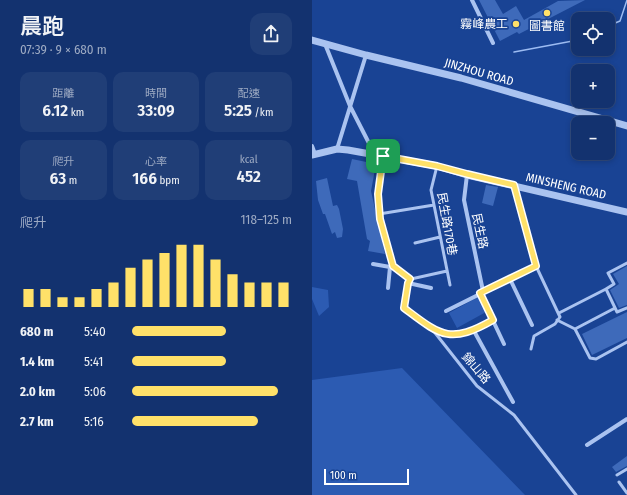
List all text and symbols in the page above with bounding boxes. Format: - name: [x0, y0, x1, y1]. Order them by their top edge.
- marker: 圖書館: [542, 8, 552, 18]
- map controls: [571, 12, 615, 160]
- button: locate: [571, 12, 615, 56]
- text: 晨跑: [20, 13, 64, 40]
- button: share: [250, 13, 292, 55]
- place label: 霧峰農工: [460, 17, 508, 31]
- marker: 霧峰農工: [511, 19, 521, 29]
- place label: 圖書館: [529, 19, 565, 33]
- text: 07:39 · 9 × 680 m: [20, 42, 107, 57]
- street label: JINZHOU ROAD: [443, 55, 515, 89]
- button: +: [571, 64, 615, 108]
- text: 距離: [52, 87, 74, 100]
- text: 時間: [145, 87, 167, 100]
- text: 配速: [238, 87, 260, 100]
- text: 6.12: [42, 100, 68, 121]
- text: 33:09: [137, 100, 175, 121]
- text: 5:25: [224, 100, 252, 121]
- text: km: [68, 106, 84, 119]
- text: /km: [252, 106, 273, 119]
- button: −: [571, 116, 615, 160]
- pin: [366, 139, 400, 173]
- icon: arrive: [372, 145, 394, 167]
- text: kcal: [240, 153, 258, 166]
- text: 爬升: [52, 155, 74, 168]
- text: 心率: [145, 155, 167, 168]
- text: 452: [237, 166, 261, 187]
- text: 63: [50, 168, 66, 189]
- text: 166: [132, 168, 157, 189]
- street label: MINSHENG ROAD: [525, 170, 608, 202]
- text: m: [66, 174, 77, 187]
- text: bpm: [157, 174, 180, 187]
- street label: 民生路170巷: [435, 191, 459, 257]
- text: 118–125 m: [240, 212, 292, 227]
- street label: 民生路: [469, 212, 491, 250]
- text: 爬升: [20, 215, 46, 230]
- text: 680 m: [20, 324, 53, 339]
- text: 5:40: [84, 324, 106, 339]
- street label: 錦山路: [459, 350, 493, 386]
- text: 1.4 km: [20, 354, 54, 369]
- text: 5:41: [84, 354, 103, 369]
- text: 2.0 km: [20, 384, 55, 399]
- text: 5:06: [84, 384, 106, 399]
- text: 2.7 km: [20, 414, 54, 429]
- text: 5:16: [84, 414, 104, 429]
- scale bar: [324, 467, 409, 486]
- text: 100 m: [330, 469, 357, 482]

